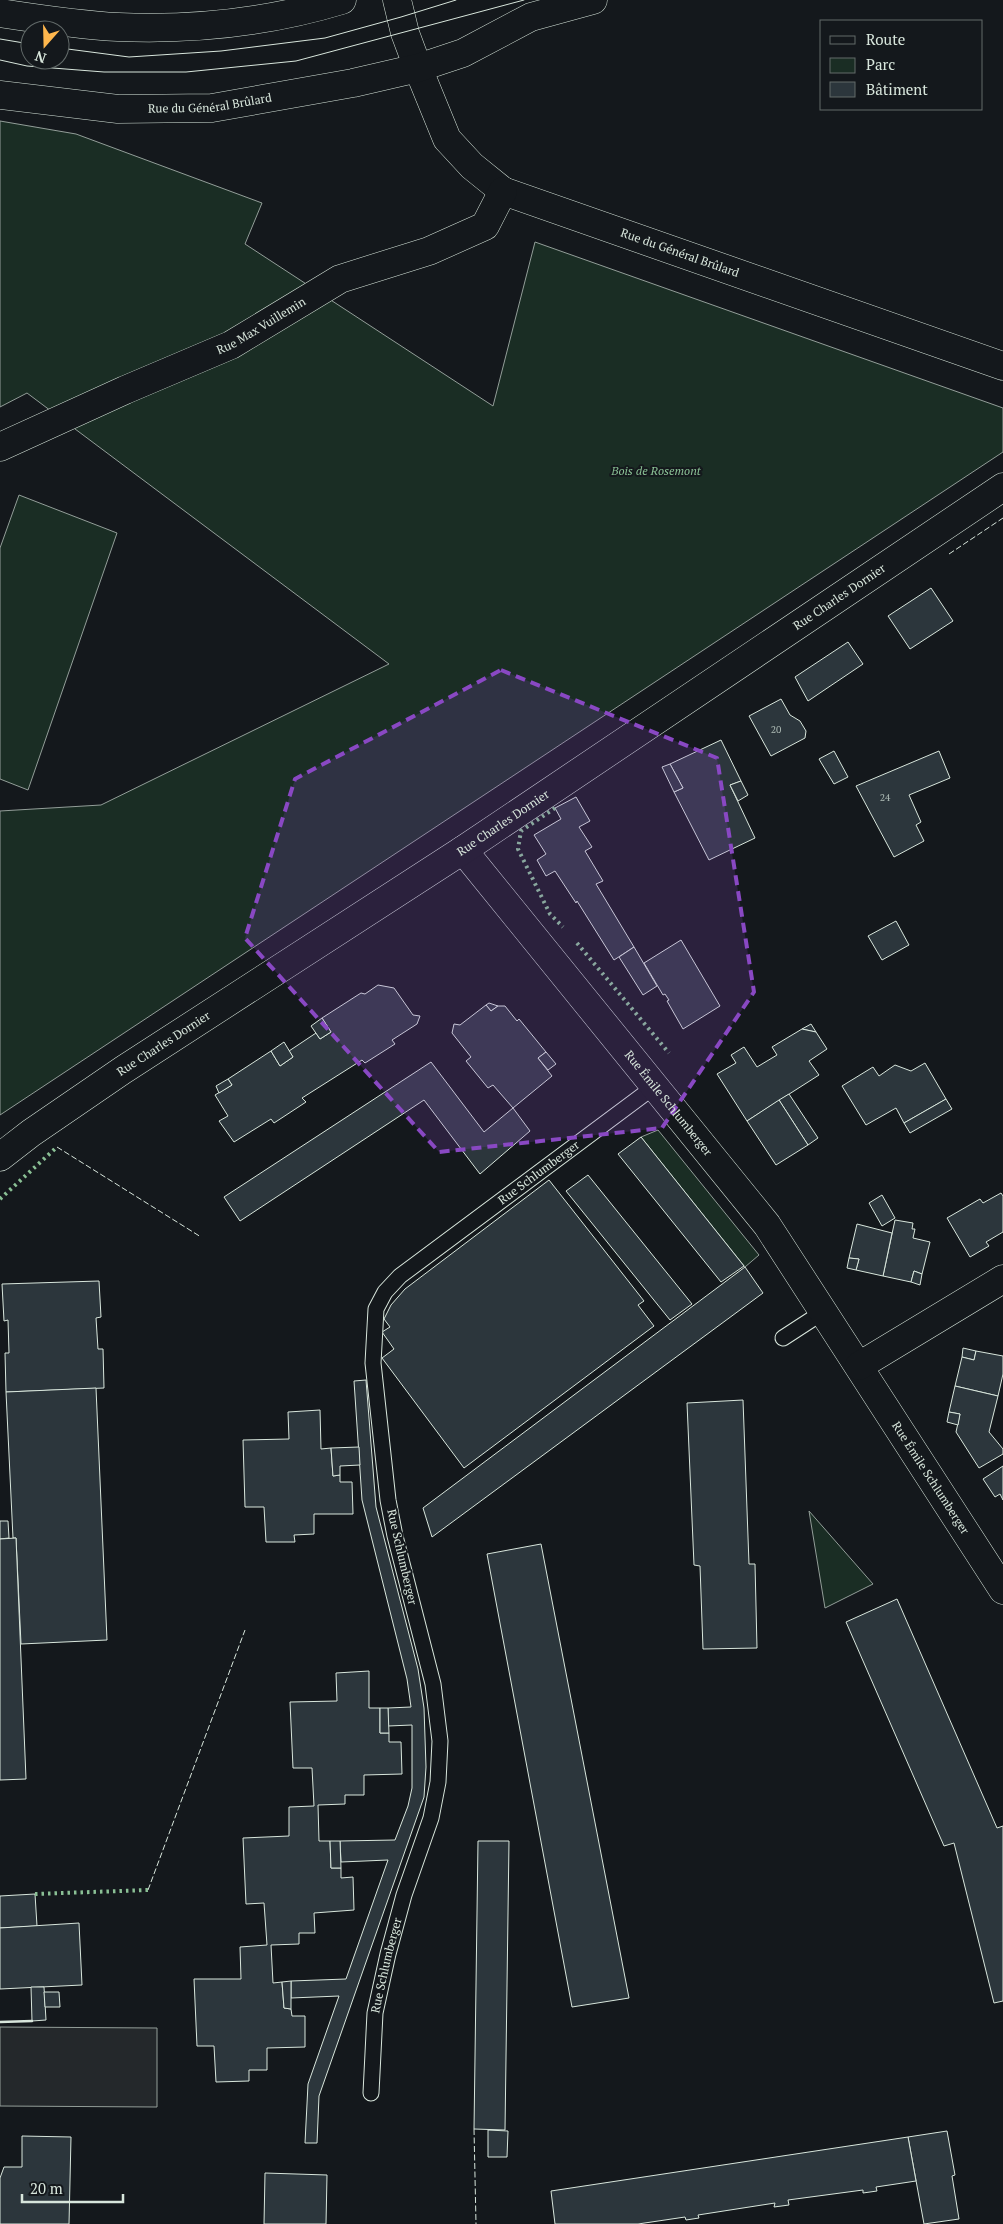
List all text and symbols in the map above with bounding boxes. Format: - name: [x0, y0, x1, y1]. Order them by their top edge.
- north arrow: [20, 20, 70, 70]
- legend: [820, 20, 983, 110]
- text: Route: [866, 29, 905, 49]
- text: N: [32, 47, 49, 68]
- text: Parc: [866, 54, 895, 74]
- text: Bâtiment: [866, 79, 928, 99]
- street label: Rue du Général Brûlard: [148, 90, 273, 116]
- street label: Rue du Général Brûlard: [619, 225, 742, 280]
- street label: Rue Max Vuillemin: [214, 294, 308, 357]
- park label: Bois de Rosemont: [610, 463, 702, 478]
- street label: Rue Charles Dornier: [790, 560, 888, 633]
- house number: 20: [771, 723, 781, 736]
- street label: Rue Charles Dornier: [454, 786, 552, 859]
- house number: 24: [880, 791, 891, 804]
- street label: Rue Charles Dornier: [114, 1008, 213, 1079]
- street label: Rue Émile Schlumberger: [622, 1047, 716, 1159]
- street label: Rue Schlumberger: [495, 1137, 582, 1207]
- street label: Rue Émile Schlumberger: [889, 1419, 973, 1537]
- street label: Rue Schlumberger: [384, 1508, 421, 1606]
- street label: Rue Schlumberger: [367, 1916, 405, 2014]
- scale bar: [22, 2172, 124, 2204]
- text: 20 m: [30, 2178, 63, 2198]

